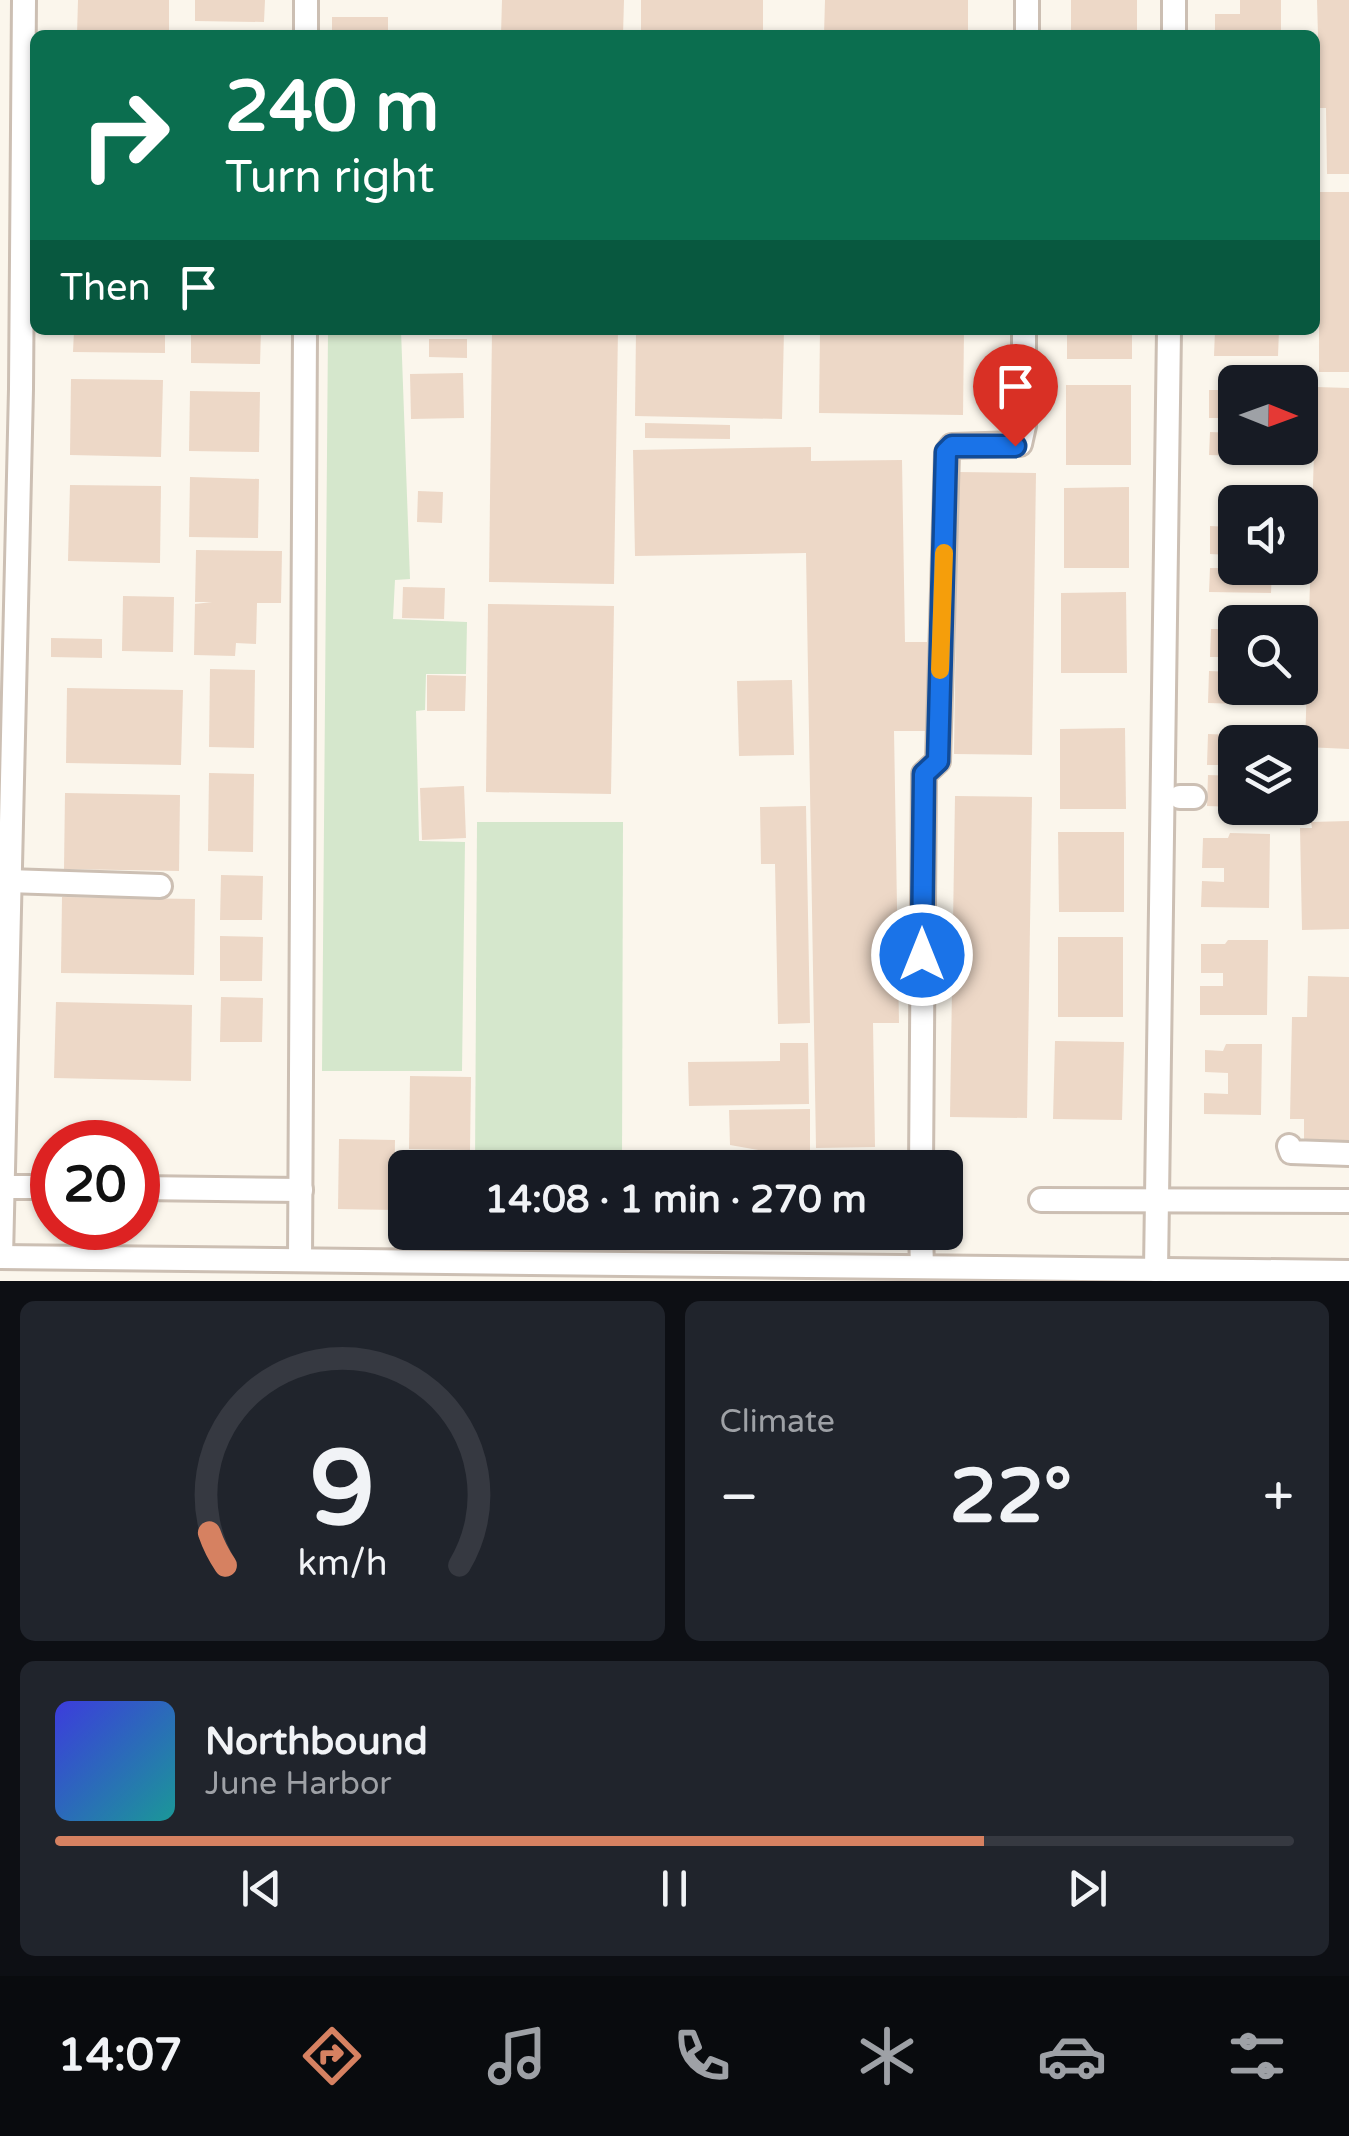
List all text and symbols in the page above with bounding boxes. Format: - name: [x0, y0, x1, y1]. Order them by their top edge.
- text: 240 m: [225, 66, 439, 150]
- icon: right: [60, 70, 190, 200]
- text: Turn right: [225, 151, 434, 205]
- icon: arrive: [171, 260, 226, 315]
- text: Then: [60, 265, 151, 311]
- pin: [973, 344, 1058, 447]
- icon: arrive: [988, 359, 1043, 414]
- north arrow: [1218, 365, 1318, 465]
- map controls: [1218, 365, 1318, 825]
- button: sound: [1218, 485, 1318, 585]
- button: search: [1218, 605, 1318, 705]
- button: layers: [1218, 725, 1318, 825]
- position arrow: [870, 903, 974, 1007]
- speed limit sign: 20: [30, 1120, 160, 1250]
- text: 14:08 · 1 min · 270 m: [484, 1177, 867, 1223]
- text: Climate: [720, 1403, 835, 1441]
- text: 9: [310, 1428, 375, 1553]
- text: 22°: [950, 1452, 1072, 1542]
- text: −: [720, 1465, 759, 1531]
- text: +: [1263, 1465, 1294, 1531]
- text: km/h: [297, 1542, 387, 1585]
- text: Northbound: [205, 1719, 428, 1765]
- text: June Harbor: [205, 1765, 392, 1803]
- icon: previous: [234, 1861, 289, 1916]
- icon: pause: [647, 1861, 702, 1916]
- icon: next: [1060, 1861, 1115, 1916]
- icon: directions: [297, 2021, 367, 2091]
- icon: music: [482, 2021, 552, 2091]
- icon: phone: [667, 2021, 737, 2091]
- icon: climate: [852, 2021, 922, 2091]
- icon: car: [1037, 2021, 1107, 2091]
- icon: filters: [1222, 2021, 1292, 2091]
- text: 14:07: [57, 2029, 182, 2083]

